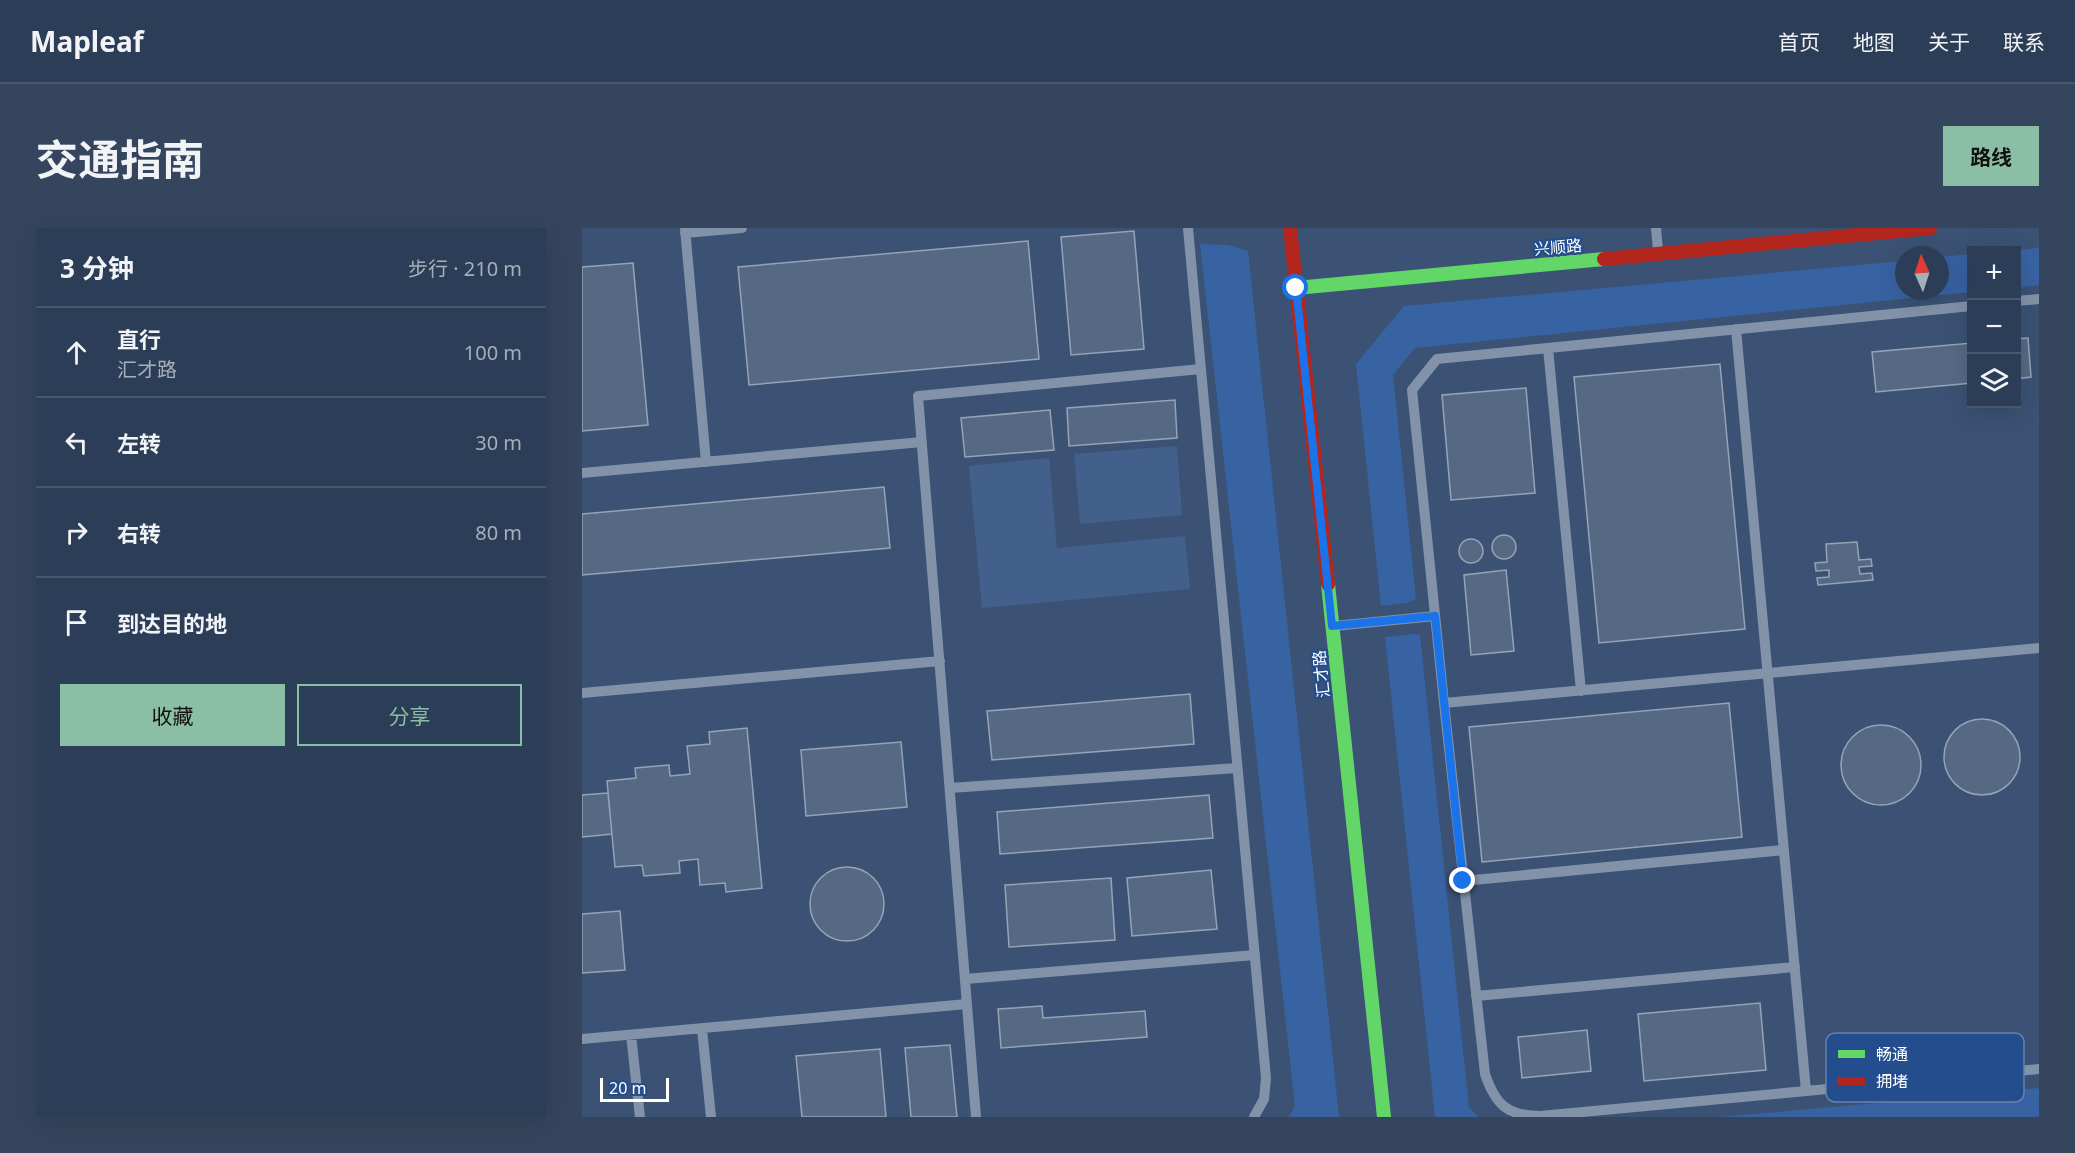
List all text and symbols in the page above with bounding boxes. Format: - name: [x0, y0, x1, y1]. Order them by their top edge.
- text: Mapleaf: [30, 22, 144, 60]
- text: 首页: [1778, 28, 1820, 56]
- text: 地图: [1853, 28, 1895, 56]
- text: 关于: [1928, 28, 1970, 56]
- text: 联系: [2003, 28, 2045, 56]
- button: 路线: [1943, 126, 2039, 186]
- text: 交通指南: [36, 130, 204, 187]
- street label: 兴顺路: [1533, 234, 1583, 260]
- north arrow: [1895, 246, 1949, 300]
- map controls: [1967, 246, 2021, 408]
- button: +: [1967, 246, 2021, 300]
- text: 3 分钟: [60, 250, 134, 286]
- text: 步行 · 210 m: [408, 255, 522, 282]
- route start: [1282, 274, 1308, 300]
- button: −: [1967, 300, 2021, 354]
- text: 直行: [117, 324, 161, 354]
- icon: ahead: [60, 336, 93, 369]
- text: 100 m: [464, 339, 522, 366]
- button: layers: [1967, 354, 2021, 408]
- text: 汇才路: [117, 356, 177, 383]
- icon: left: [60, 426, 93, 459]
- text: 左转: [117, 428, 161, 458]
- text: 30 m: [475, 429, 522, 456]
- icon: right: [60, 516, 93, 549]
- text: 右转: [117, 518, 161, 548]
- text: 80 m: [475, 519, 522, 546]
- icon: arrive: [60, 606, 93, 639]
- text: 到达目的地: [117, 608, 227, 638]
- street label: 汇才路: [1308, 649, 1334, 699]
- button: 收藏: [60, 684, 285, 746]
- button: 分享: [297, 684, 522, 746]
- route end: [1449, 867, 1475, 893]
- legend: [1826, 1033, 2024, 1102]
- text: 畅通: [1876, 1043, 1908, 1065]
- text: 拥堵: [1876, 1070, 1908, 1092]
- scale bar: [600, 1075, 669, 1102]
- text: 20 m: [609, 1077, 646, 1099]

